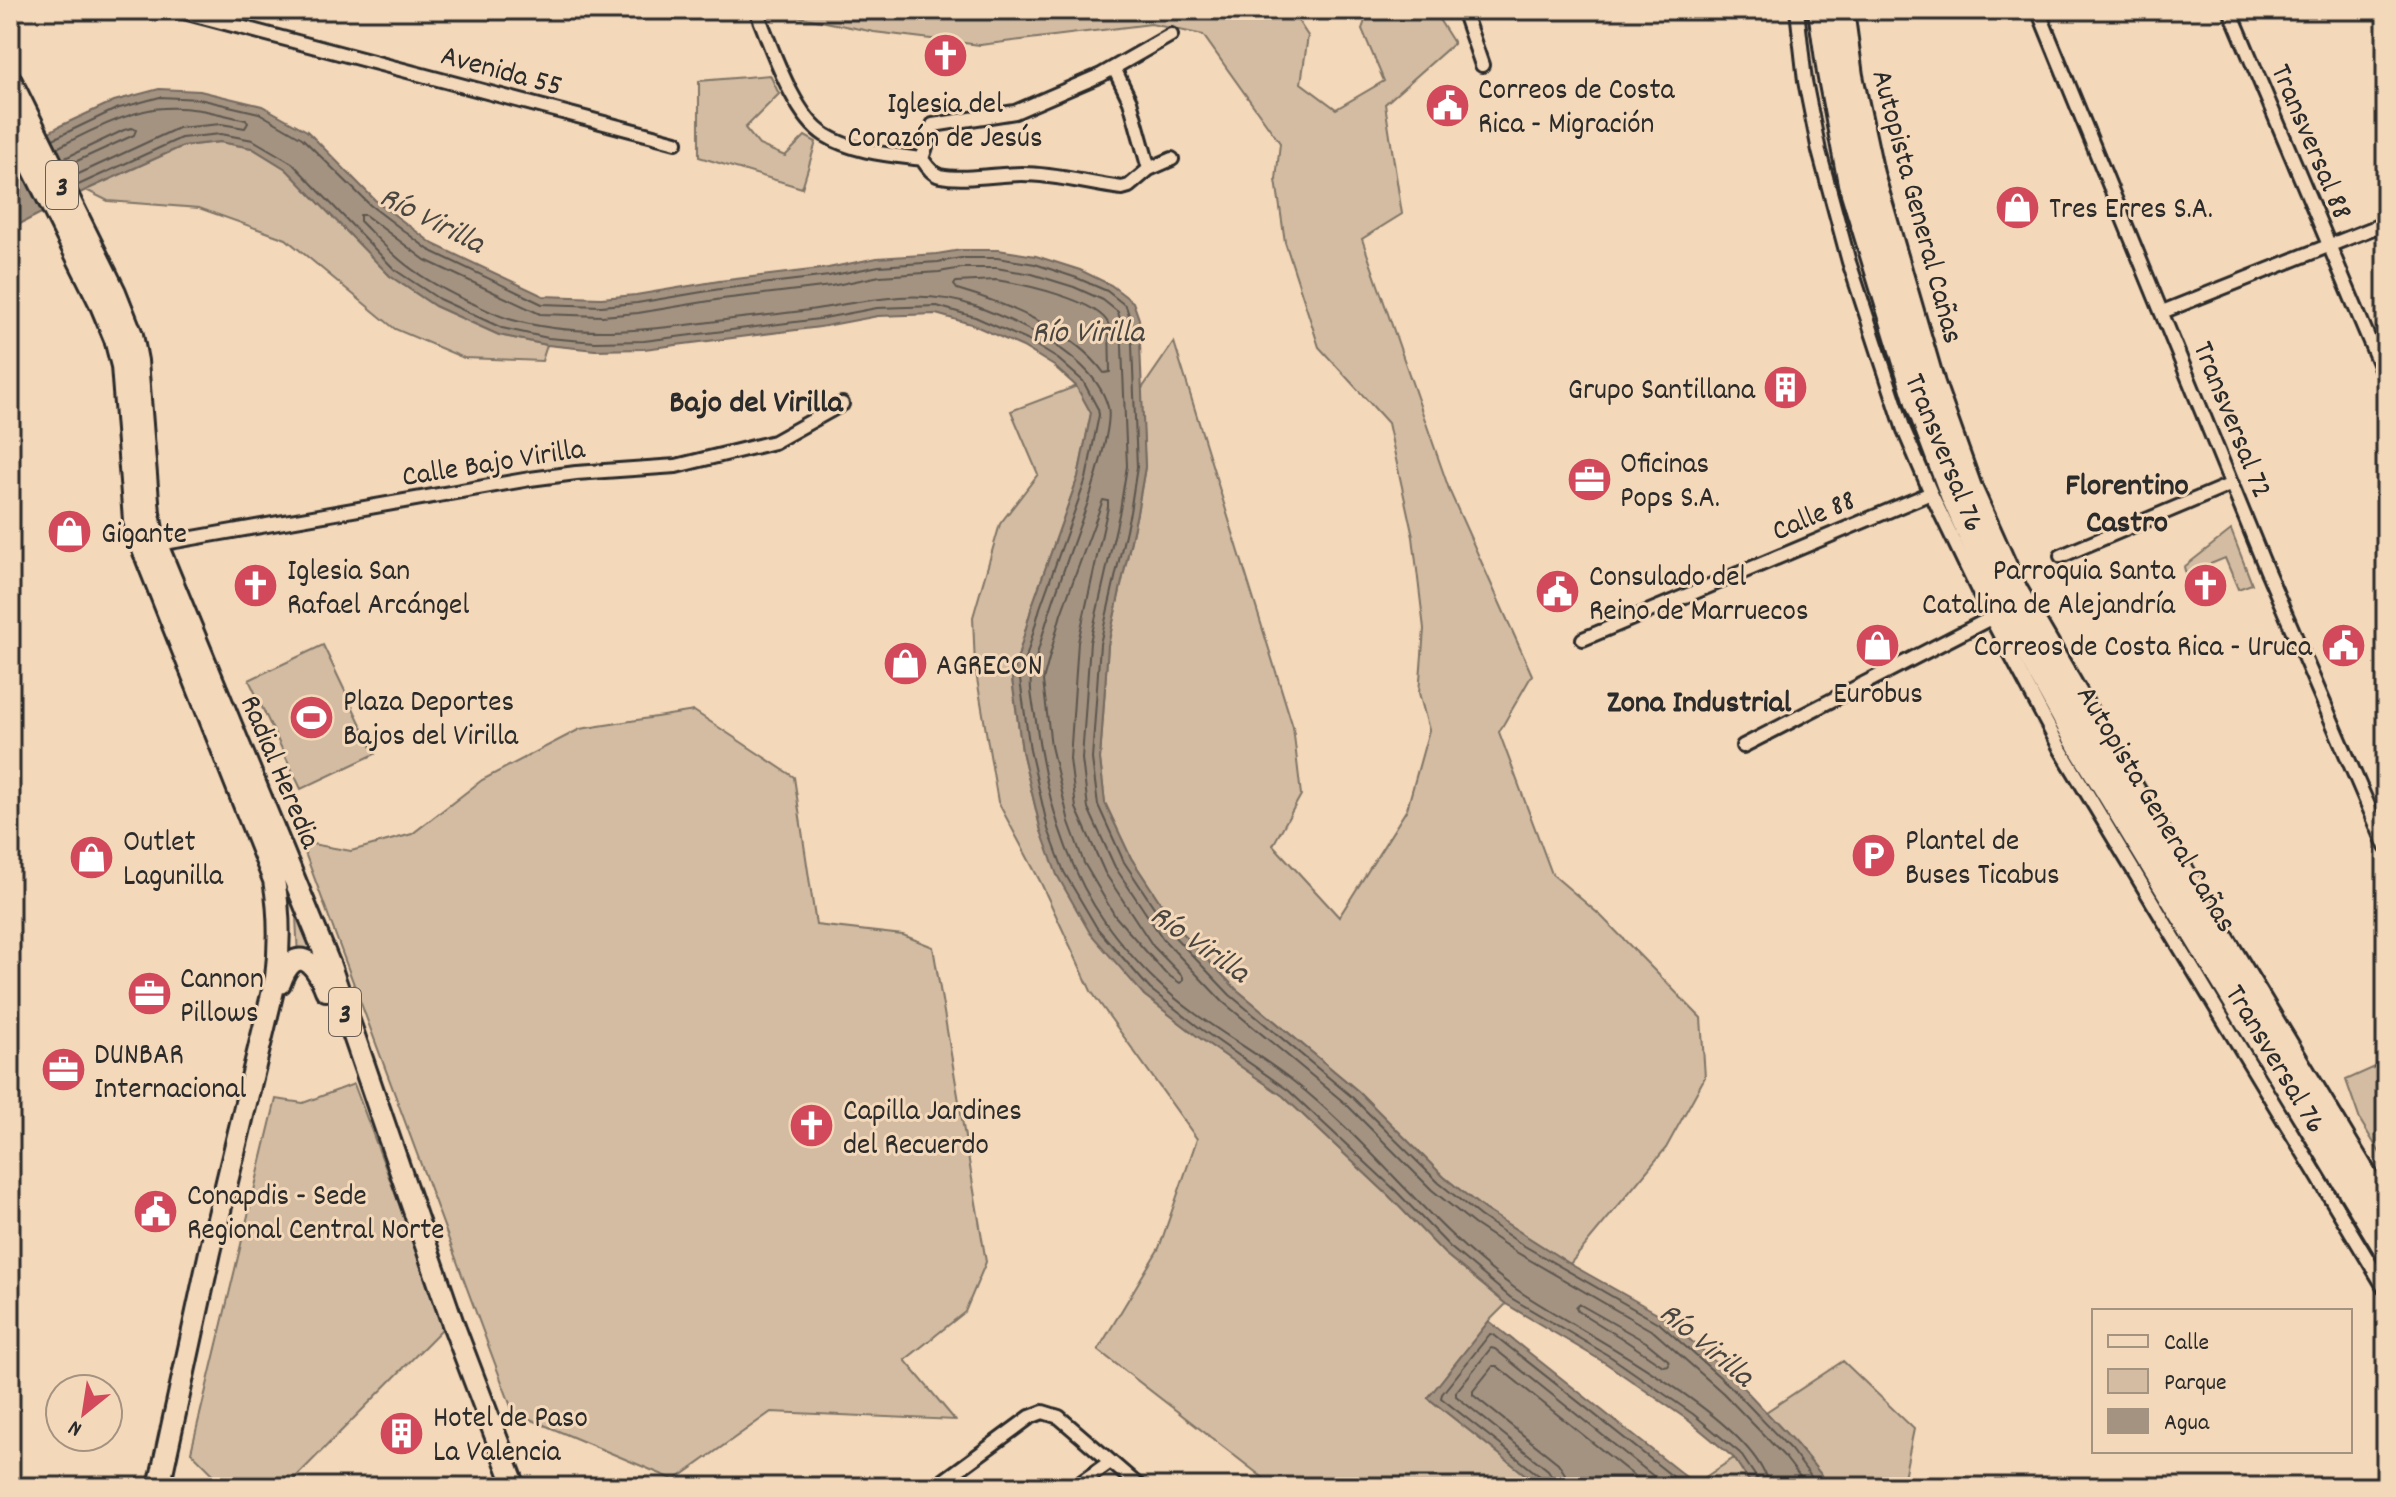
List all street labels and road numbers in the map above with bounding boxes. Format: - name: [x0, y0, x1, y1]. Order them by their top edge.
- street label: Avenida 55: [435, 37, 566, 110]
- street label: Transversal 88: [2257, 58, 2361, 227]
- street label: Autopista General Cañas: [1857, 66, 1972, 349]
- road number: 3: [46, 161, 78, 209]
- street label: Transversal 72: [2179, 336, 2281, 506]
- street label: Transversal 76: [1891, 368, 1993, 539]
- street label: Calle Bajo Virilla: [399, 430, 589, 501]
- street label: Calle 88: [1766, 481, 1863, 555]
- street label: Autopista General Cañas: [2063, 678, 2245, 942]
- street label: Radial Heredia: [226, 689, 330, 857]
- street label: Transversal 76: [2212, 977, 2335, 1143]
- road number: 3: [329, 988, 361, 1036]

